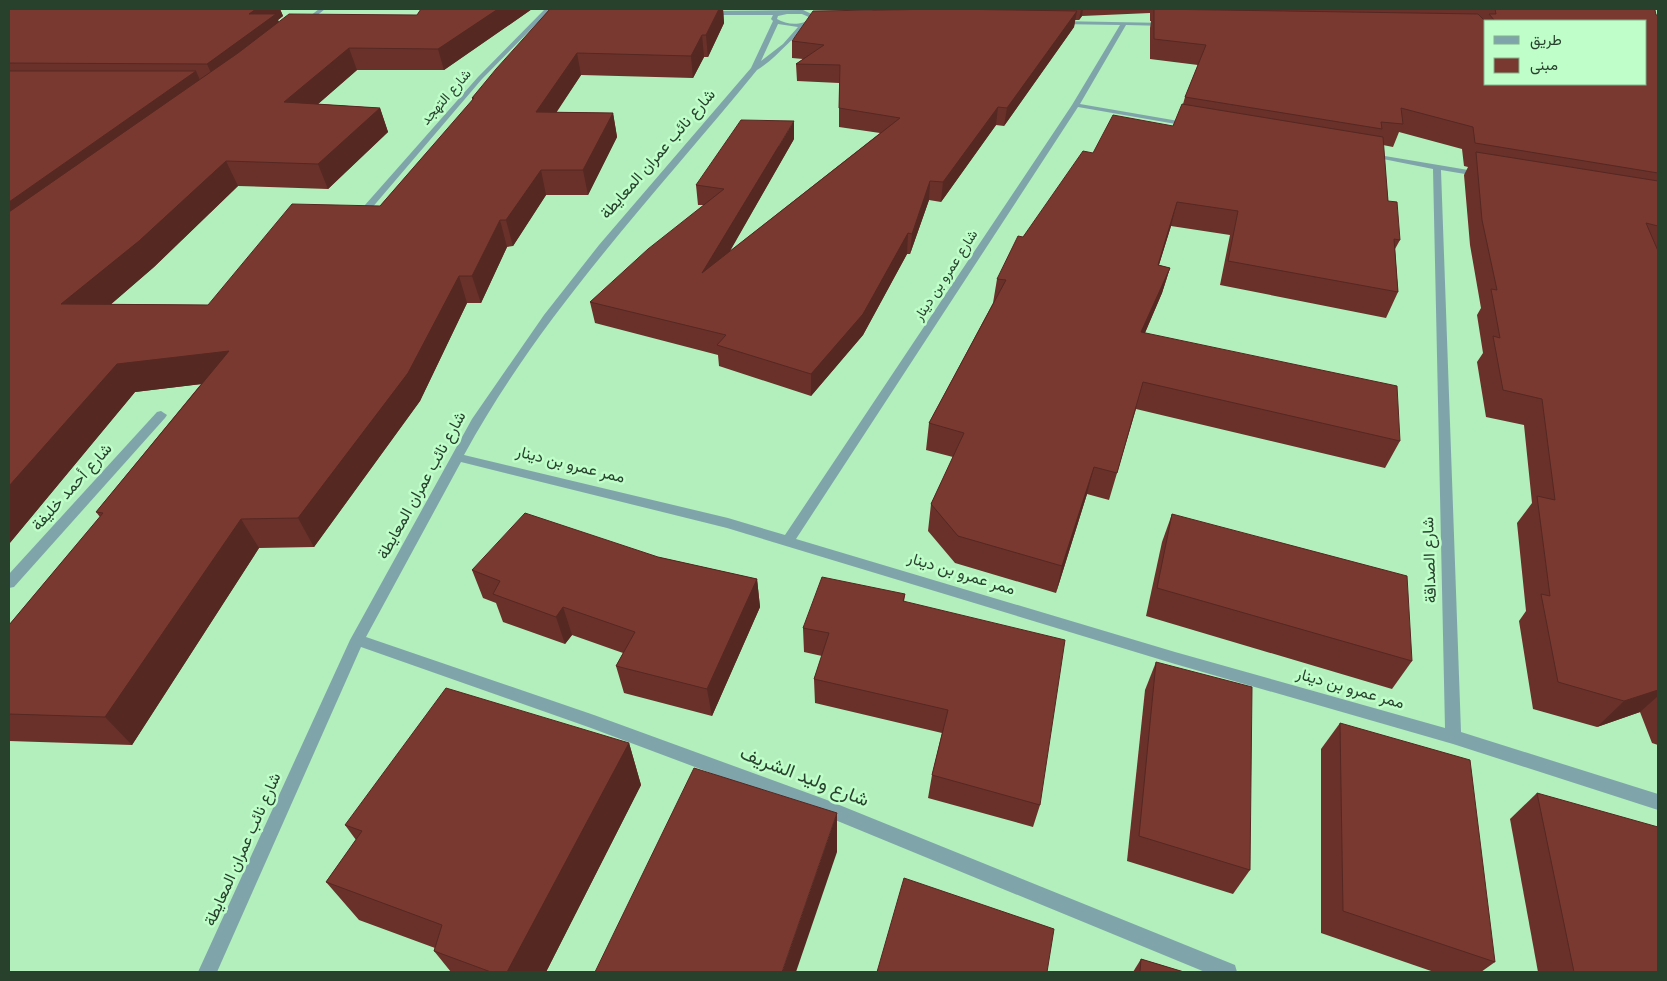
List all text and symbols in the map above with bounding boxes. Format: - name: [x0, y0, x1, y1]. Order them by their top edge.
- legend: [1484, 20, 1647, 85]
- text: طريق: [1530, 30, 1562, 53]
- text: مبنى: [1530, 55, 1558, 78]
- street label: شارع التهجد: [416, 65, 478, 131]
- street label: شارع نائب عمران المعايطة: [595, 84, 723, 226]
- street label: شارع عمرو بن دينار: [909, 226, 985, 327]
- street label: شارع نائب عمران المعايطة: [372, 407, 474, 565]
- street label: شارع أحمد خليفة: [27, 438, 119, 538]
- street label: ممر عمرو بن دينار: [512, 440, 627, 492]
- street label: شارع الصداقة: [1417, 516, 1445, 604]
- street label: ممر عمرو بن دينار: [903, 546, 1018, 603]
- street label: ممر عمرو بن دينار: [1292, 662, 1407, 717]
- street label: شارع وليد الشريف: [735, 740, 873, 816]
- street label: شارع نائب عمران المعايطة: [199, 769, 289, 931]

